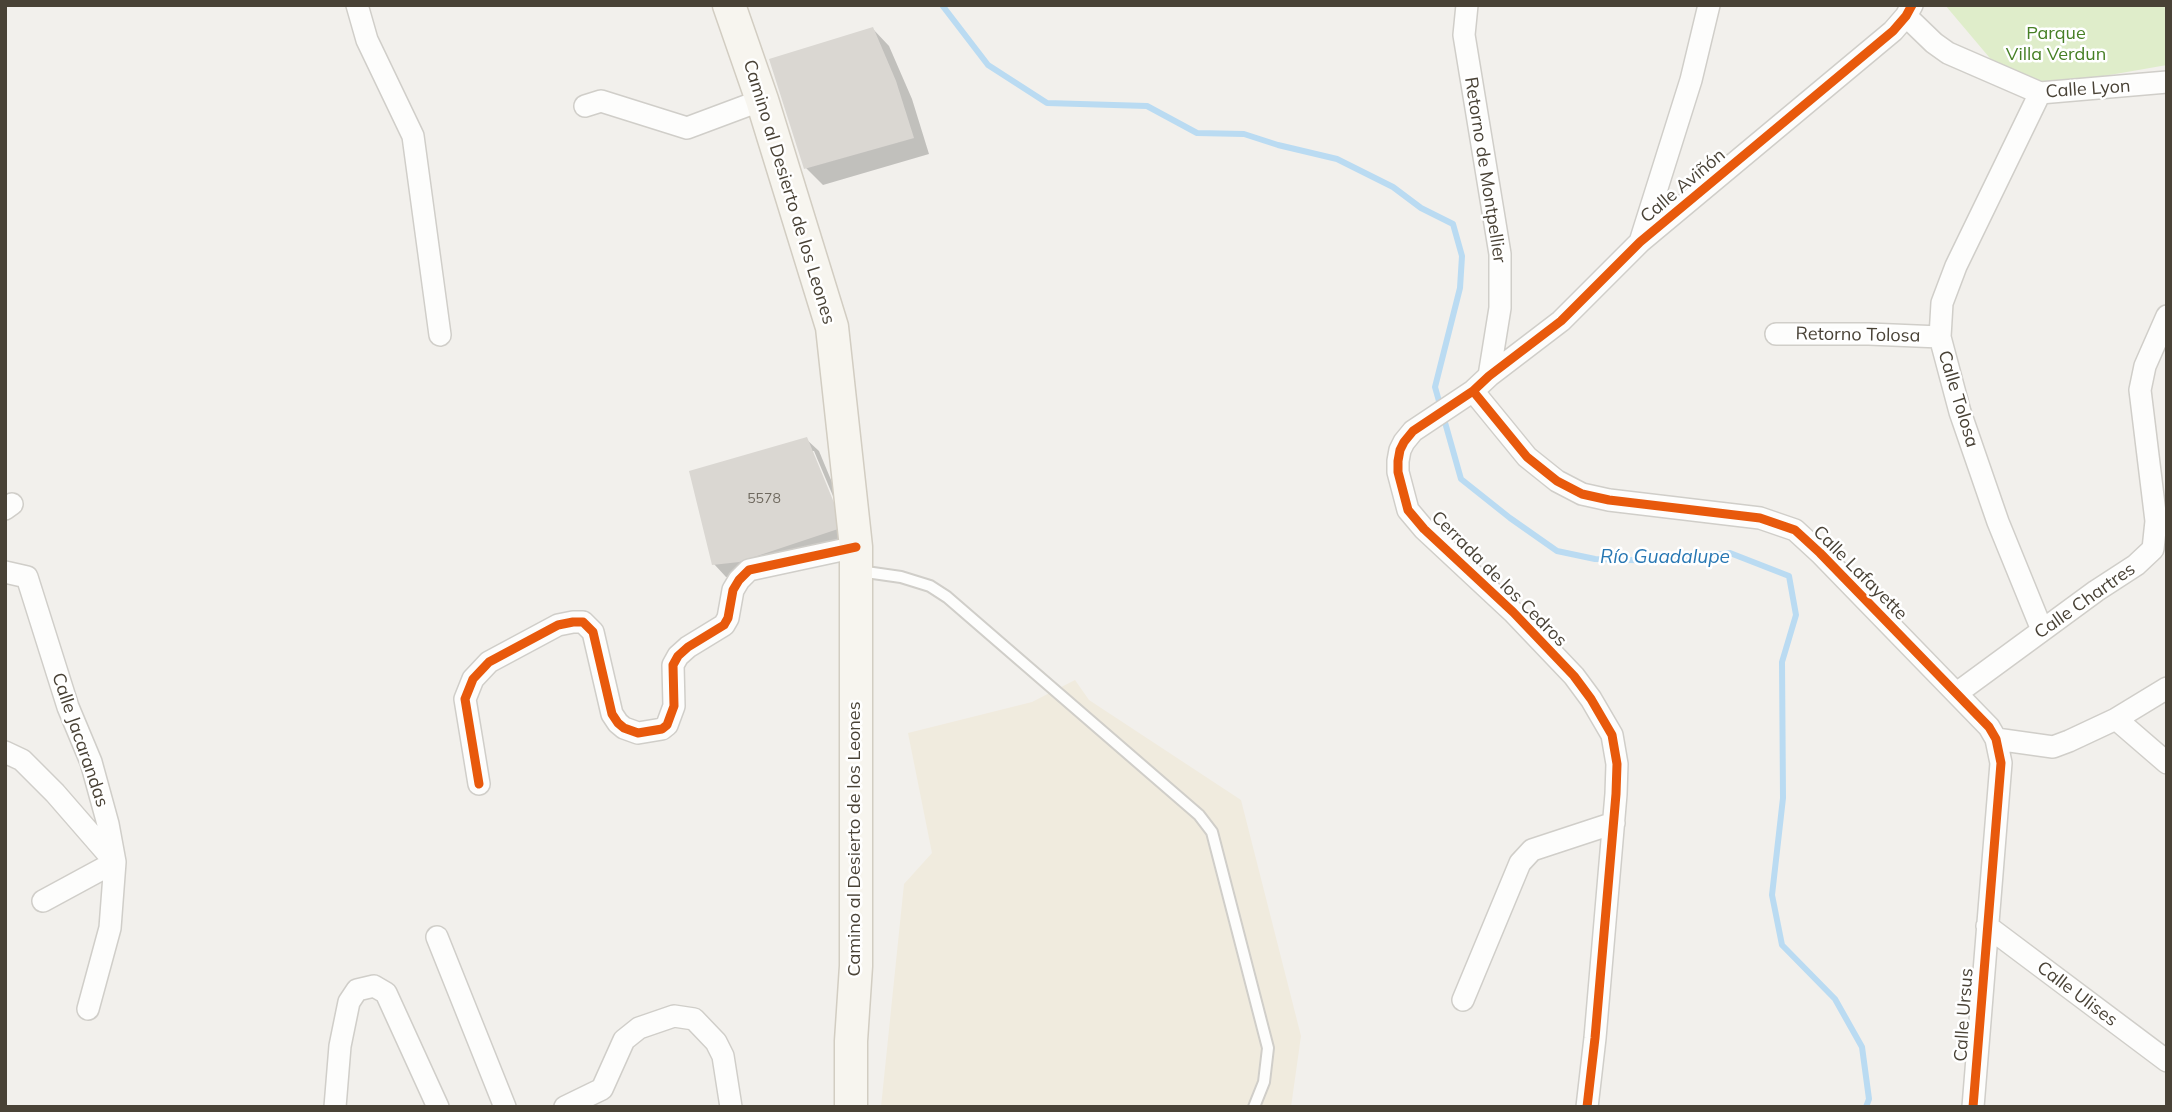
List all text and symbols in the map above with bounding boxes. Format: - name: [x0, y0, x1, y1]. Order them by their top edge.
- park label: Parque Villa Verdun: [2006, 23, 2106, 66]
- street label: Camino al Desierto de los Leones: [738, 57, 840, 327]
- street label: Retorno de Montpellier: [1460, 75, 1510, 265]
- street label: Calle Lyon: [2045, 75, 2131, 103]
- street label: Calle Aviñón: [1636, 144, 1730, 228]
- street label: Retorno Tolosa: [1795, 323, 1921, 347]
- street label: Calle Tolosa: [1933, 348, 1983, 450]
- house number: 5578: [747, 491, 781, 507]
- street label: Cerrada de los Cedros: [1427, 507, 1571, 651]
- street label: Calle Lafayette: [1808, 521, 1912, 625]
- water label: Río Guadalupe: [1600, 546, 1730, 568]
- street label: Calle Chartres: [2030, 558, 2140, 644]
- street label: Calle Jacarandas: [47, 670, 113, 810]
- street label: Camino al Desierto de los Leones: [844, 701, 866, 977]
- street label: Calle Ulises: [2032, 957, 2122, 1031]
- street label: Calle Ursus: [1950, 968, 1978, 1062]

